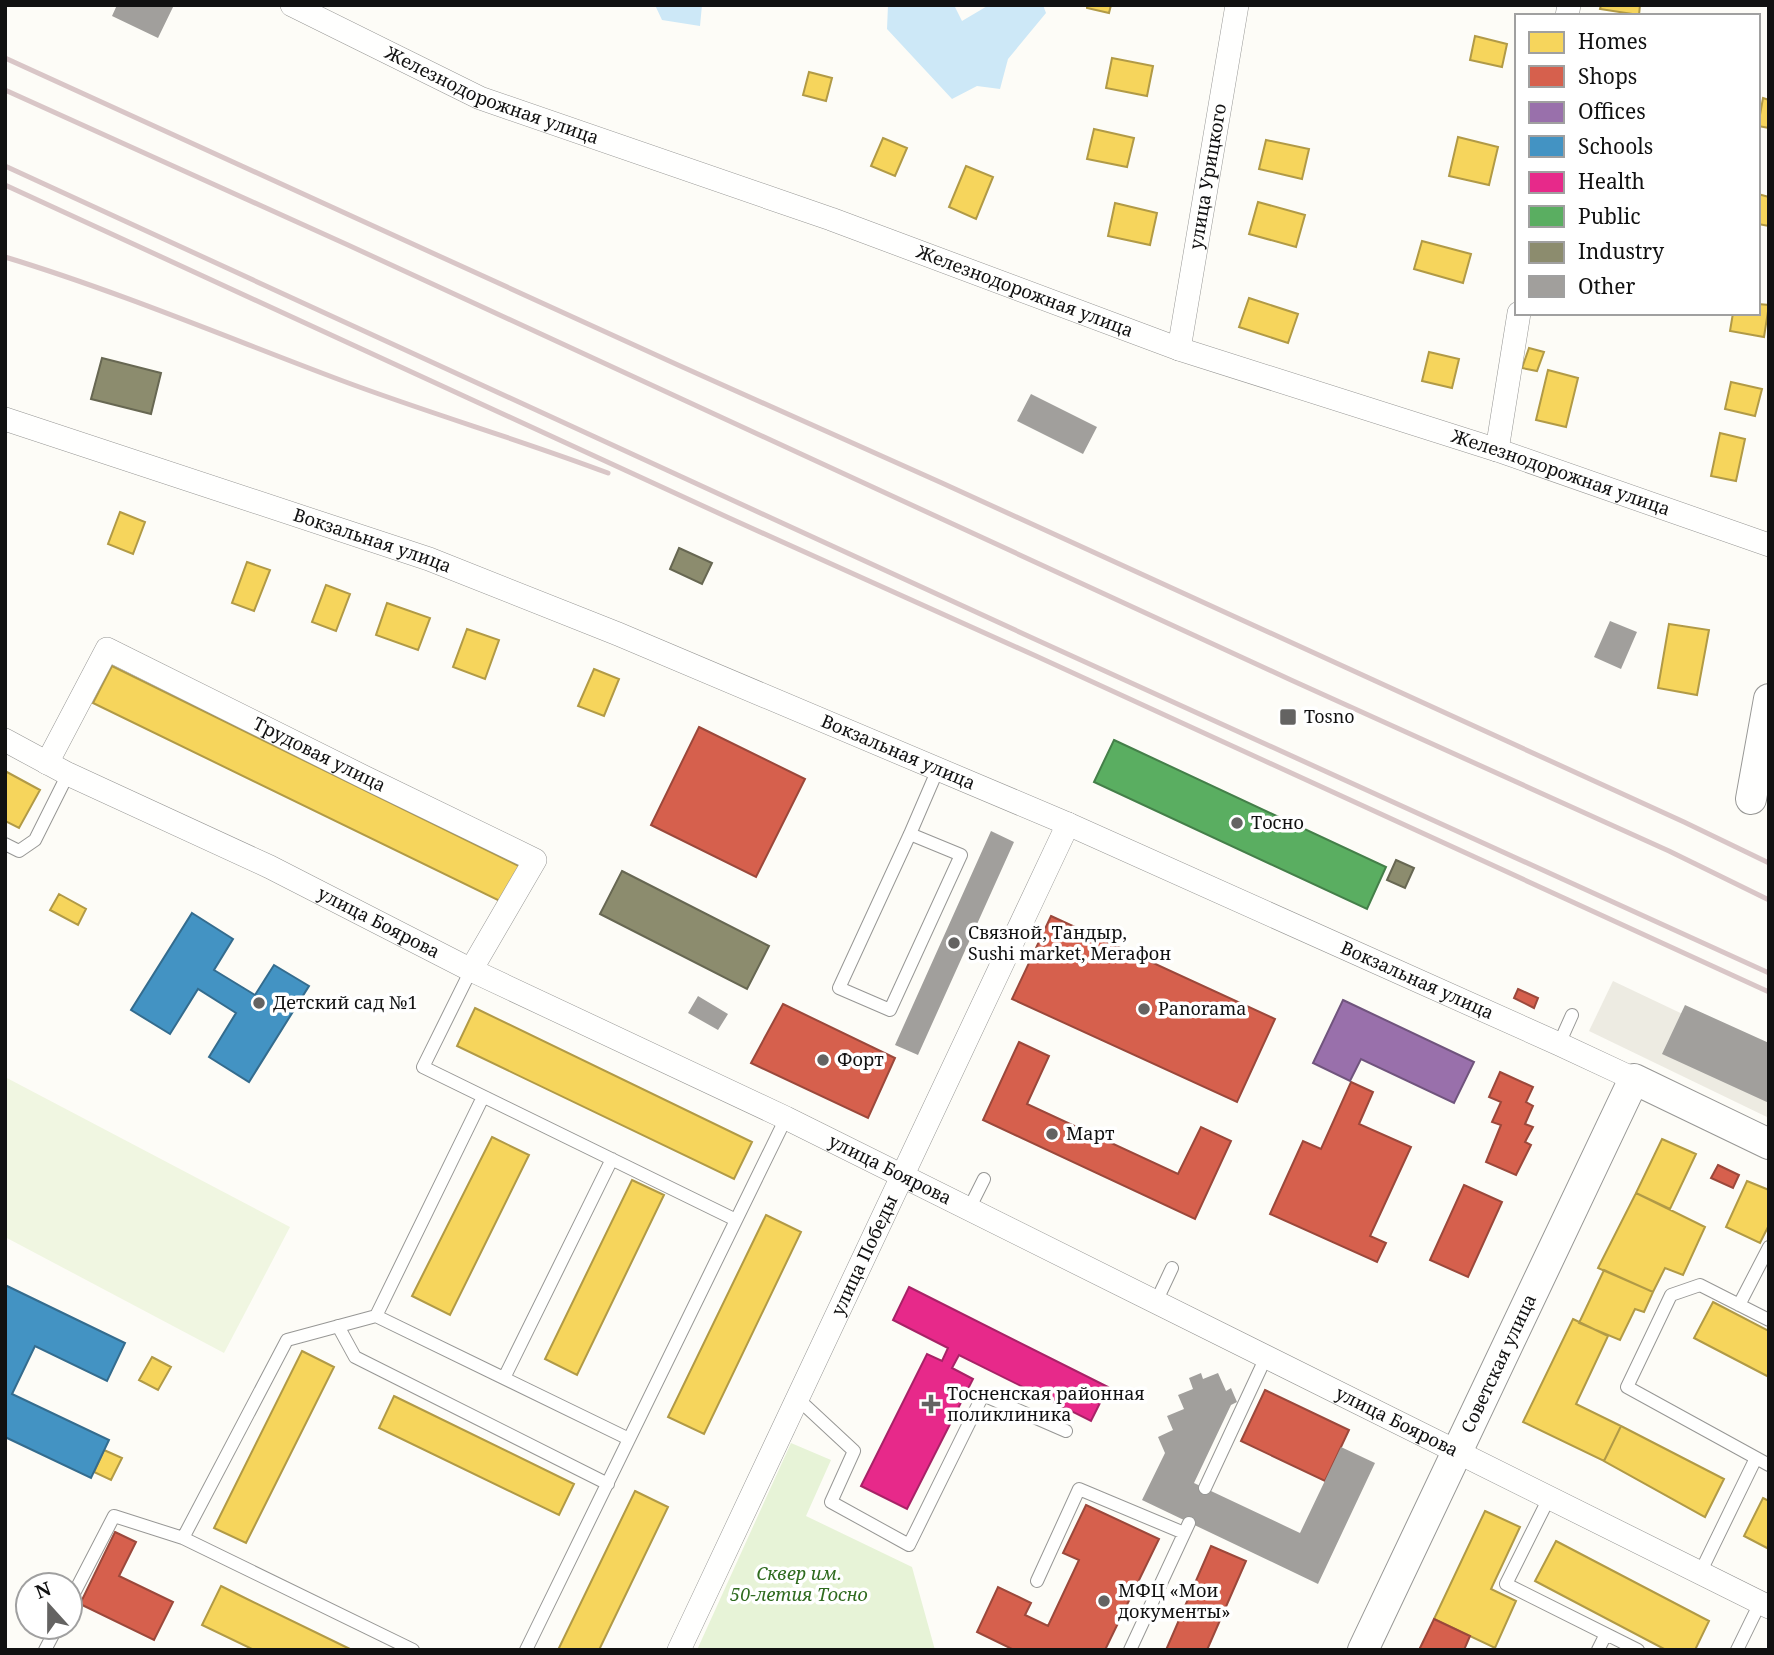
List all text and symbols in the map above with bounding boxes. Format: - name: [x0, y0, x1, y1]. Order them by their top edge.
- legend: [1515, 14, 1760, 315]
- text: Homes: [1578, 27, 1647, 55]
- street label: Железнодорожная улица: [380, 40, 603, 149]
- text: Shops: [1578, 62, 1637, 90]
- text: Offices: [1578, 97, 1646, 125]
- street label: улица Урицкого: [1183, 102, 1231, 251]
- text: Schools: [1578, 132, 1653, 160]
- text: Health: [1578, 167, 1645, 195]
- text: Public: [1578, 202, 1640, 230]
- text: Industry: [1578, 237, 1664, 265]
- street label: Железнодорожная улица: [913, 239, 1137, 342]
- text: Other: [1578, 272, 1636, 300]
- street label: Железнодорожная улица: [1448, 423, 1674, 521]
- street label: Вокзальная улица: [291, 502, 455, 578]
- place label: Tosno: [1304, 704, 1355, 728]
- marker: Tosno: [1278, 707, 1298, 727]
- street label: Вокзальная улица: [818, 708, 979, 795]
- street label: Трудовая улица: [249, 711, 390, 797]
- place label: Тосно: [1251, 810, 1304, 834]
- marker: Тосно: [1229, 815, 1245, 831]
- street label: улица Боярова: [314, 880, 444, 963]
- place label: Связной, Тандыр, Sushi market, Мегафон: [968, 920, 1171, 965]
- marker: Связной, Тандыр, Sushi market, Мегафон: [946, 935, 962, 951]
- street label: Вокзальная улица: [1337, 935, 1498, 1024]
- place label: Детский сад №1: [273, 990, 417, 1014]
- marker: Детский сад №1: [251, 995, 267, 1011]
- place label: Panorama: [1158, 996, 1246, 1020]
- marker: Panorama: [1136, 1001, 1152, 1017]
- place label: Форт: [837, 1047, 884, 1071]
- marker: Форт: [815, 1052, 831, 1068]
- place label: Март: [1066, 1121, 1115, 1145]
- marker: Март: [1044, 1126, 1060, 1142]
- street label: улица Боярова: [825, 1128, 956, 1210]
- street label: улица Победы: [825, 1191, 903, 1319]
- street label: Советская улица: [1455, 1290, 1541, 1437]
- street label: улица Боярова: [1332, 1380, 1463, 1462]
- place label: Тосненская районная поликлиника: [947, 1381, 1145, 1426]
- marker: Тосненская районная поликлиника: [921, 1394, 941, 1414]
- park label: Сквер им. 50-летия Тосно: [730, 1561, 868, 1606]
- north arrow: [14, 1571, 84, 1641]
- text: N: [31, 1575, 55, 1605]
- place label: МФЦ «Мои документы»: [1118, 1578, 1231, 1623]
- marker: МФЦ «Мои документы»: [1096, 1593, 1112, 1609]

